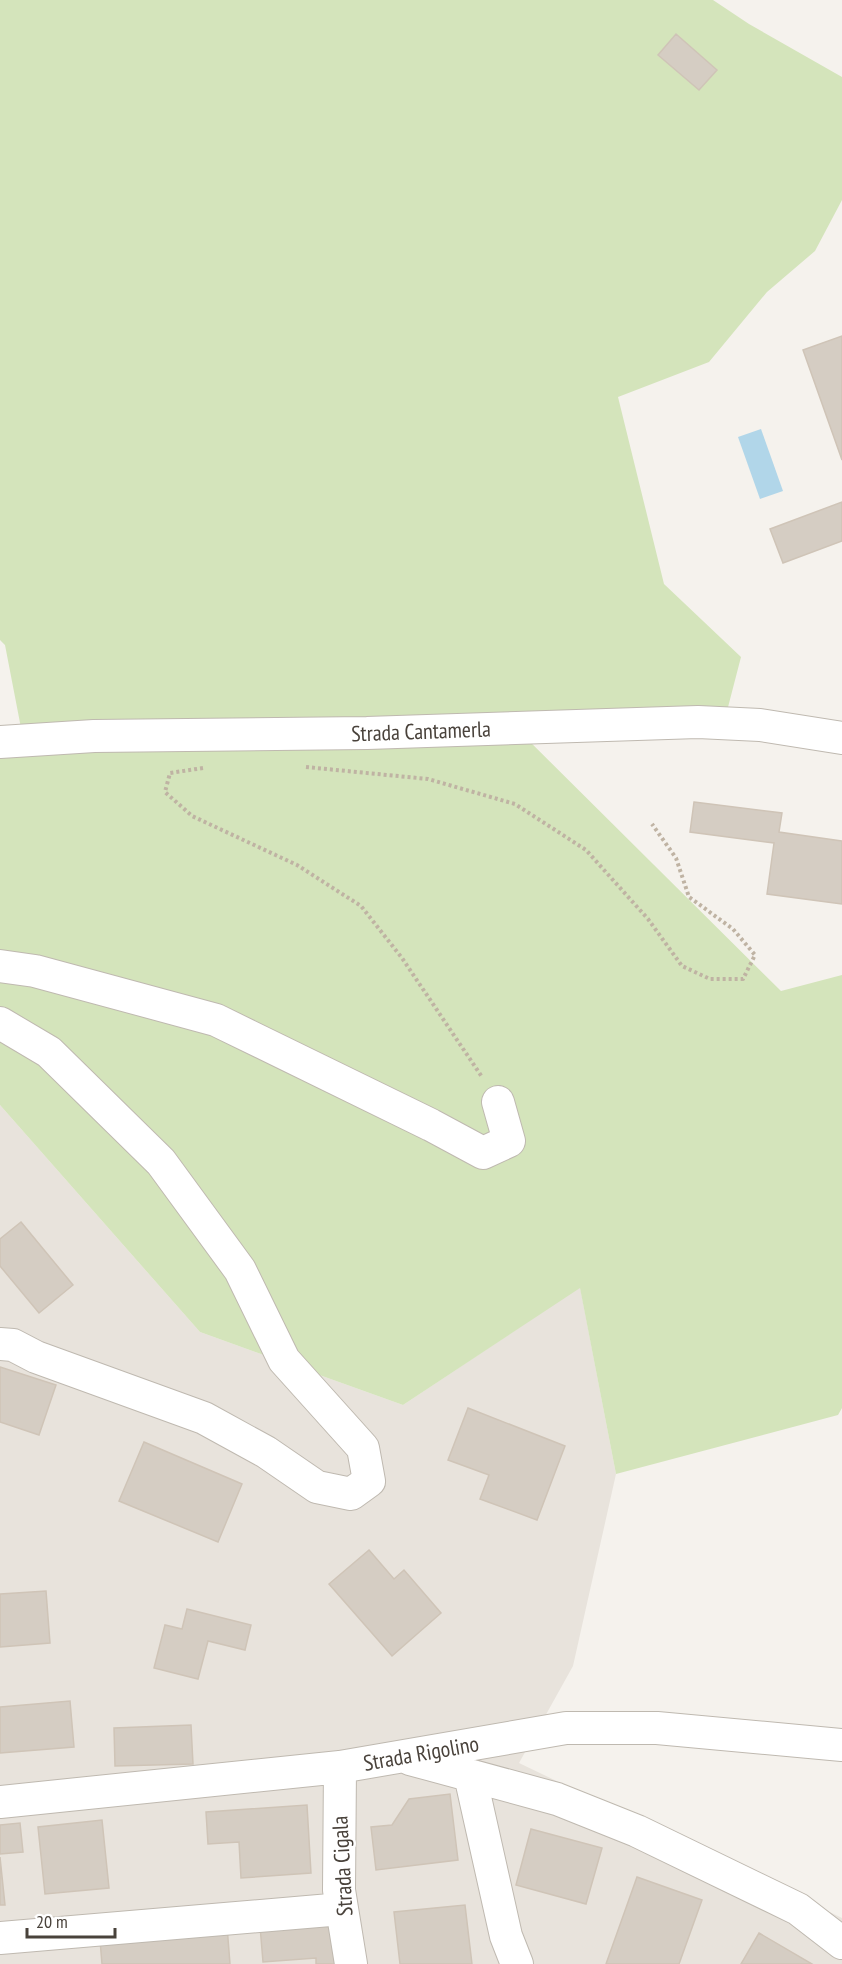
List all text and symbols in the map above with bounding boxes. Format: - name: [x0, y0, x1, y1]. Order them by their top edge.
- street label: Strada Cantamerla: [351, 715, 491, 747]
- street label: Strada Rigolino: [361, 1729, 481, 1777]
- street label: Strada Cigala: [325, 1815, 359, 1917]
- scale bar: [27, 1901, 116, 1939]
- text: 20 m: [36, 1910, 68, 1933]

